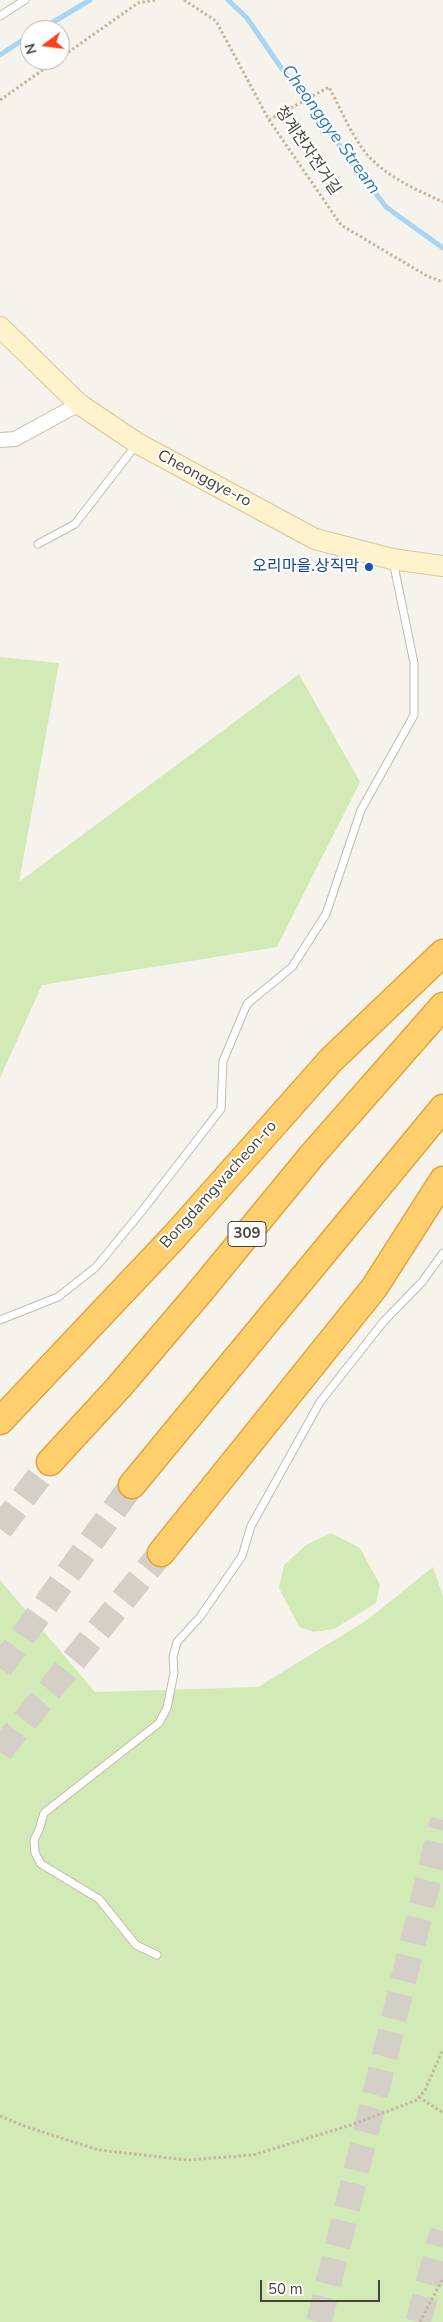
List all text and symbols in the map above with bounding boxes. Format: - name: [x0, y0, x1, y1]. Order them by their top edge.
- north arrow: [20, 20, 70, 70]
- text: N: [20, 41, 42, 56]
- water label: Cheonggye Stream: [276, 61, 384, 199]
- street label: 청계천자전거길: [270, 103, 344, 199]
- street label: Cheonggye-ro: [154, 446, 254, 512]
- place label: 오리마을.상직막: [252, 557, 359, 577]
- marker: 오리마을.상직막: [363, 561, 375, 573]
- street label: Bongdamgwacheon-ro: [157, 1117, 281, 1253]
- road number: 309: [228, 1222, 266, 1246]
- scale bar: [263, 2270, 383, 2302]
- text: 50 m: [268, 2279, 303, 2299]

